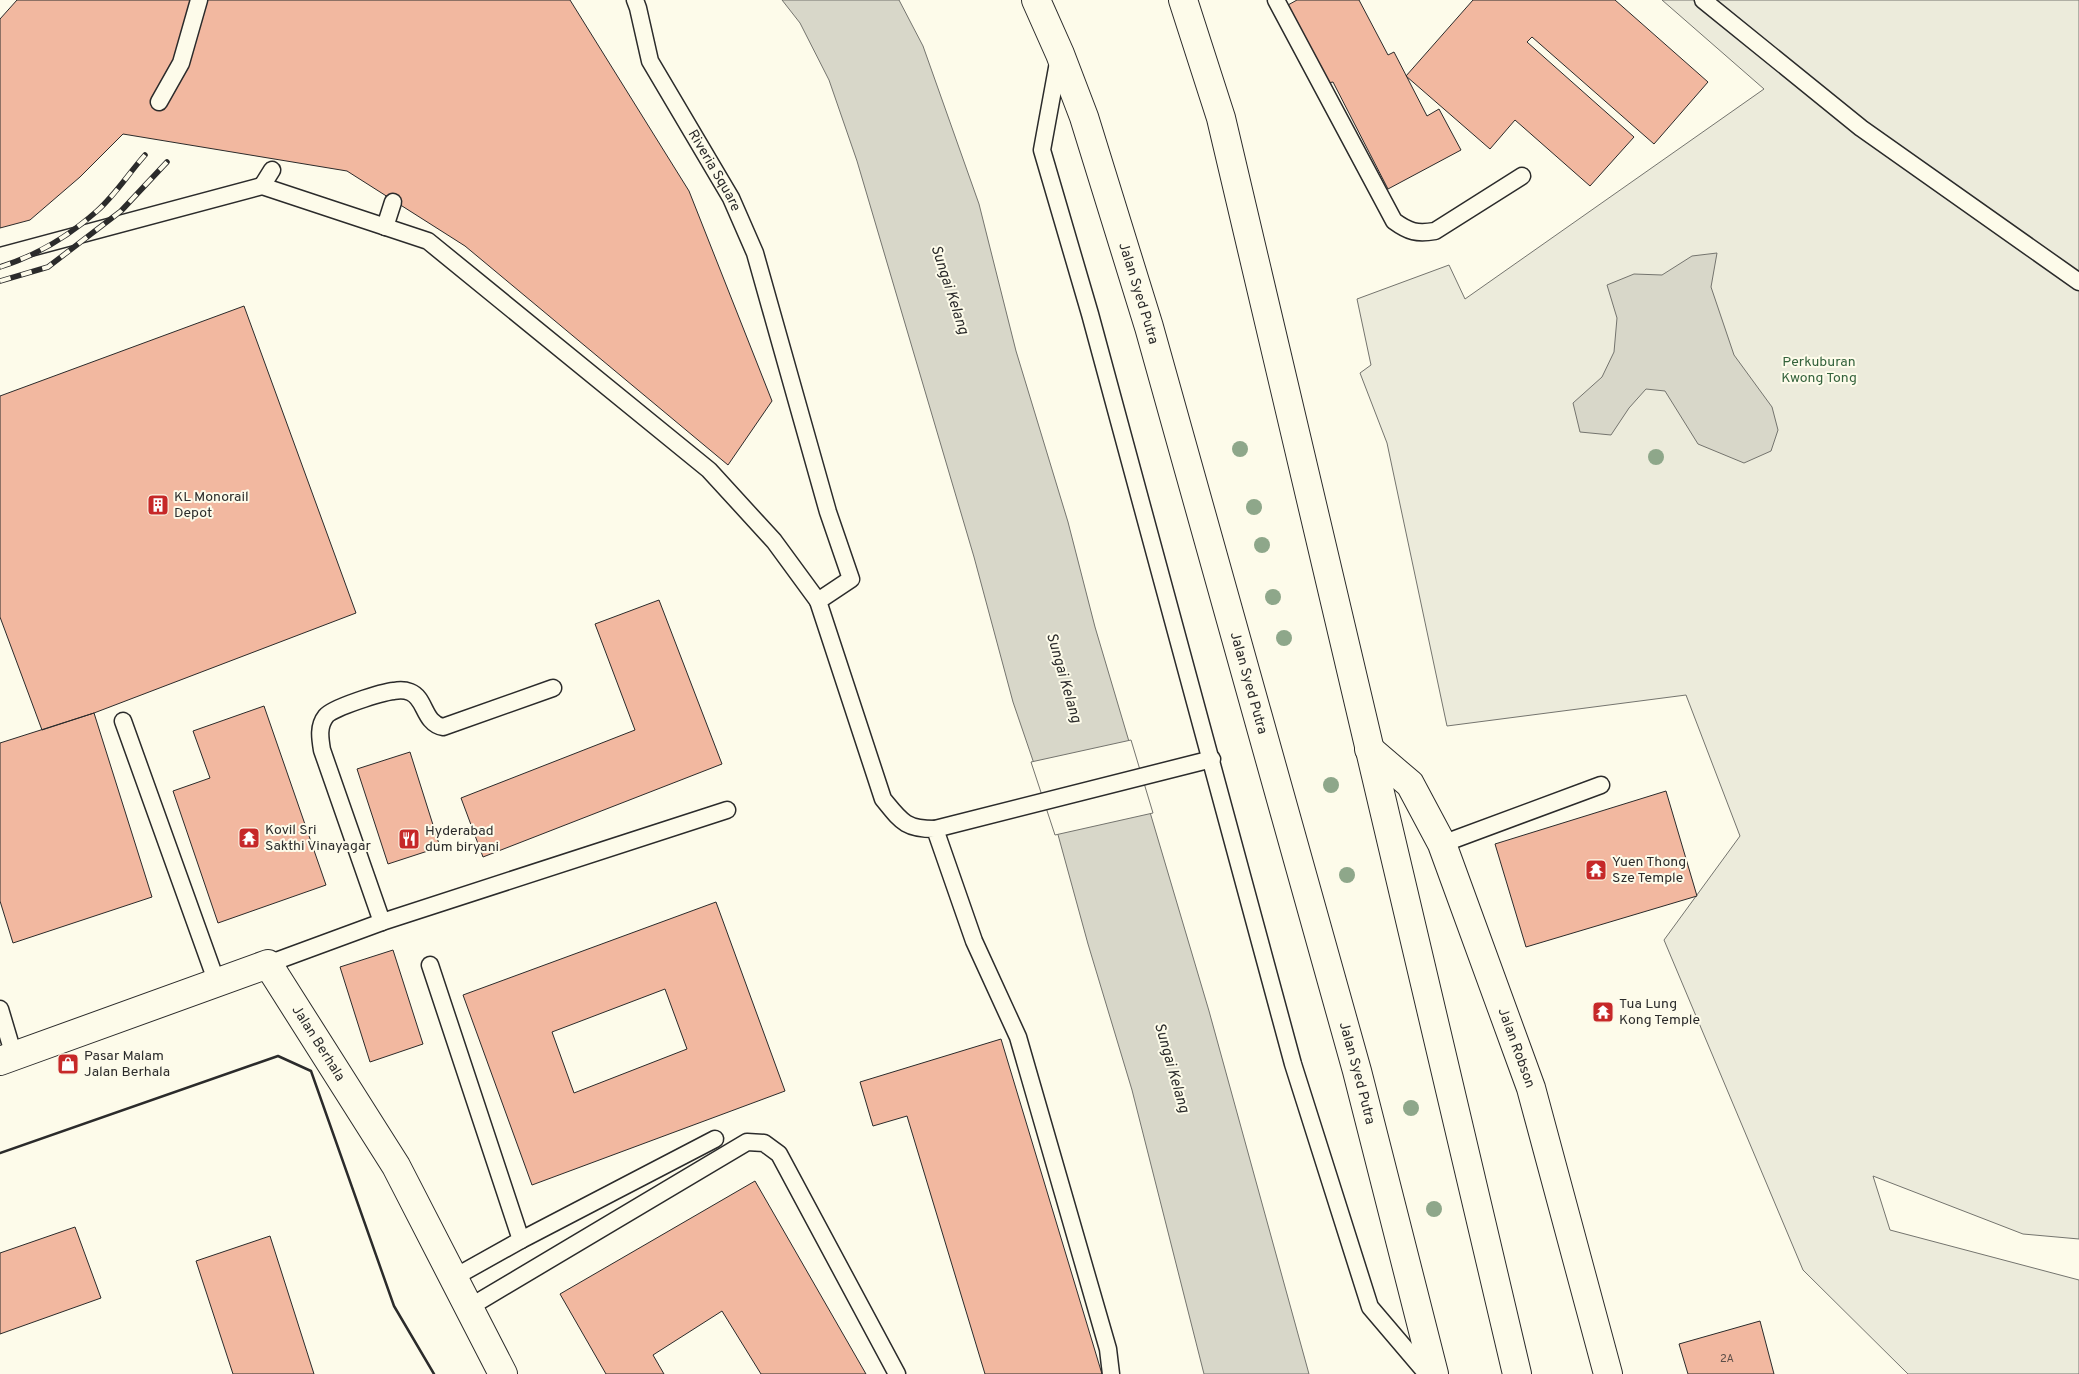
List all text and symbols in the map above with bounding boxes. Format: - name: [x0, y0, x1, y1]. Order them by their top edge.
- street label: Riveria Square: [684, 127, 744, 214]
- street label: Jalan Syed Putra: [1115, 240, 1162, 346]
- water label: Sungai Kelang: [926, 243, 973, 338]
- park label: Perkuburan Kwong Tong: [1781, 354, 1857, 387]
- place label: KL Monorail Depot: [174, 489, 249, 522]
- building icon: KL Monorail Depot: [146, 493, 170, 517]
- street label: Jalan Syed Putra: [1226, 630, 1271, 736]
- water label: Sungai Kelang: [1041, 631, 1085, 726]
- place label: Kovil Sri Sakthi Vinayagar: [265, 822, 371, 855]
- place label: Hyderabad dum biryani: [425, 823, 499, 856]
- temple icon: Kovil Sri Sakthi Vinayagar: [237, 826, 261, 850]
- restaurant icon: Hyderabad dum biryani: [397, 827, 421, 851]
- place label: Yuen Thong Sze Temple: [1612, 854, 1686, 887]
- temple icon: Yuen Thong Sze Temple: [1584, 858, 1608, 882]
- place label: Tua Lung Kong Temple: [1619, 996, 1700, 1029]
- temple icon: Tua Lung Kong Temple: [1591, 1000, 1615, 1024]
- street label: Jalan Berhala: [288, 1002, 349, 1084]
- street label: Jalan Robson: [1494, 1006, 1539, 1090]
- street label: Jalan Syed Putra: [1335, 1020, 1379, 1126]
- water label: Sungai Kelang: [1149, 1021, 1193, 1116]
- place label: Pasar Malam Jalan Berhala: [84, 1048, 170, 1081]
- shop icon: Pasar Malam Jalan Berhala: [56, 1052, 80, 1076]
- house number: 2A: [1720, 1352, 1734, 1366]

